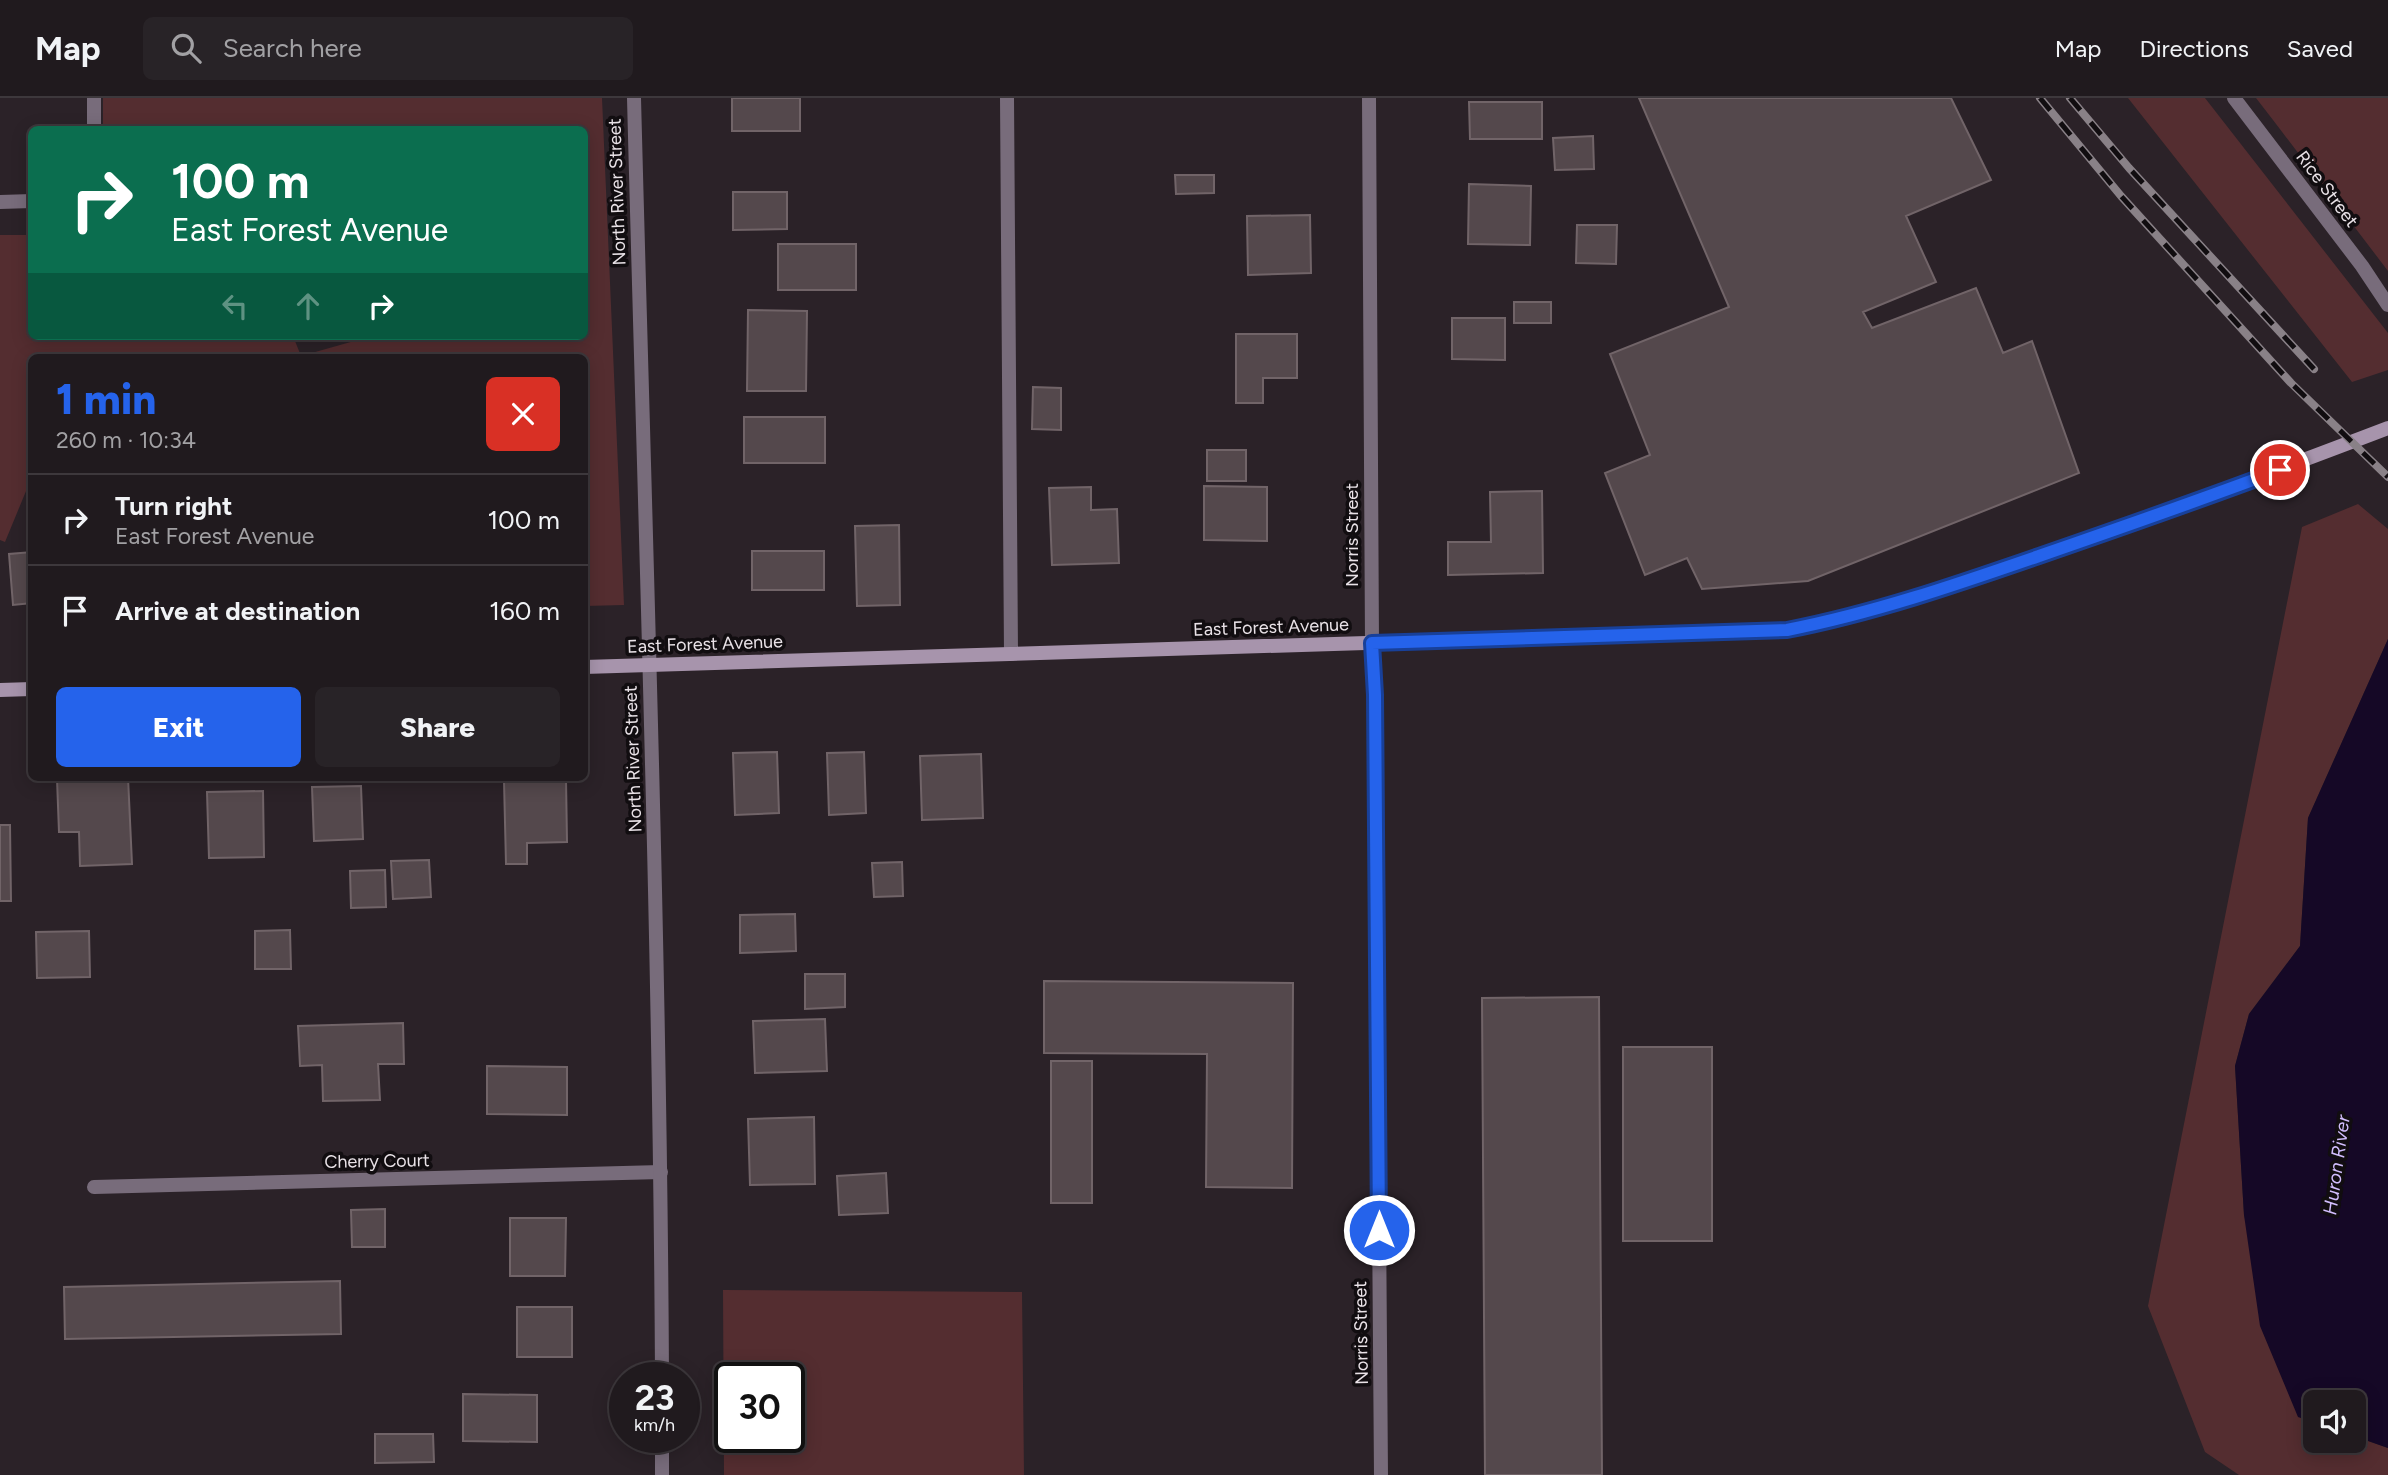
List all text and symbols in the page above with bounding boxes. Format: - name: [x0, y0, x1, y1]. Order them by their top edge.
- search box: [143, 17, 633, 80]
- text: Map: [35, 29, 101, 68]
- icon: search: [167, 29, 205, 67]
- text: Search here: [223, 32, 362, 64]
- text: Map: [2055, 34, 2101, 63]
- text: Directions: [2139, 34, 2249, 63]
- text: Saved: [2287, 34, 2353, 63]
- street label: North River Street: [603, 118, 631, 266]
- street label: Rice Street: [2291, 146, 2363, 232]
- text: 100 m: [171, 151, 310, 210]
- icon: right: [56, 154, 147, 245]
- text: East Forest Avenue: [171, 211, 448, 249]
- icon: left: [216, 287, 254, 325]
- icon: ahead: [289, 287, 327, 325]
- icon: right: [362, 287, 400, 325]
- text: 1 min: [56, 374, 156, 425]
- button: close: [486, 377, 560, 451]
- text: 260 m · 10:34: [56, 426, 196, 454]
- pin: [2250, 440, 2310, 500]
- icon: arrive: [2261, 451, 2299, 489]
- street label: Norris Street: [1341, 483, 1363, 587]
- text: Turn right: [115, 490, 232, 522]
- icon: right: [56, 501, 94, 539]
- text: 100 m: [487, 504, 560, 536]
- text: East Forest Avenue: [115, 522, 314, 550]
- icon: arrive: [56, 592, 94, 630]
- text: Arrive at destination: [115, 595, 360, 627]
- text: 160 m: [489, 595, 560, 627]
- street label: East Forest Avenue: [1193, 613, 1350, 641]
- street label: East Forest Avenue: [627, 630, 784, 658]
- street label: North River Street: [619, 685, 647, 833]
- button: Exit: [56, 687, 301, 767]
- button: Share: [315, 687, 560, 767]
- water label: Huron River: [2318, 1113, 2355, 1216]
- street label: Cherry Court: [324, 1149, 430, 1173]
- position arrow: [1342, 1193, 1416, 1267]
- street label: Norris Street: [1349, 1281, 1373, 1385]
- speed limit sign: 30: [714, 1362, 805, 1453]
- text: 23: [635, 1377, 674, 1419]
- map controls: [2303, 1390, 2366, 1453]
- button: sound: [2303, 1390, 2366, 1453]
- text: km/h: [634, 1414, 675, 1436]

